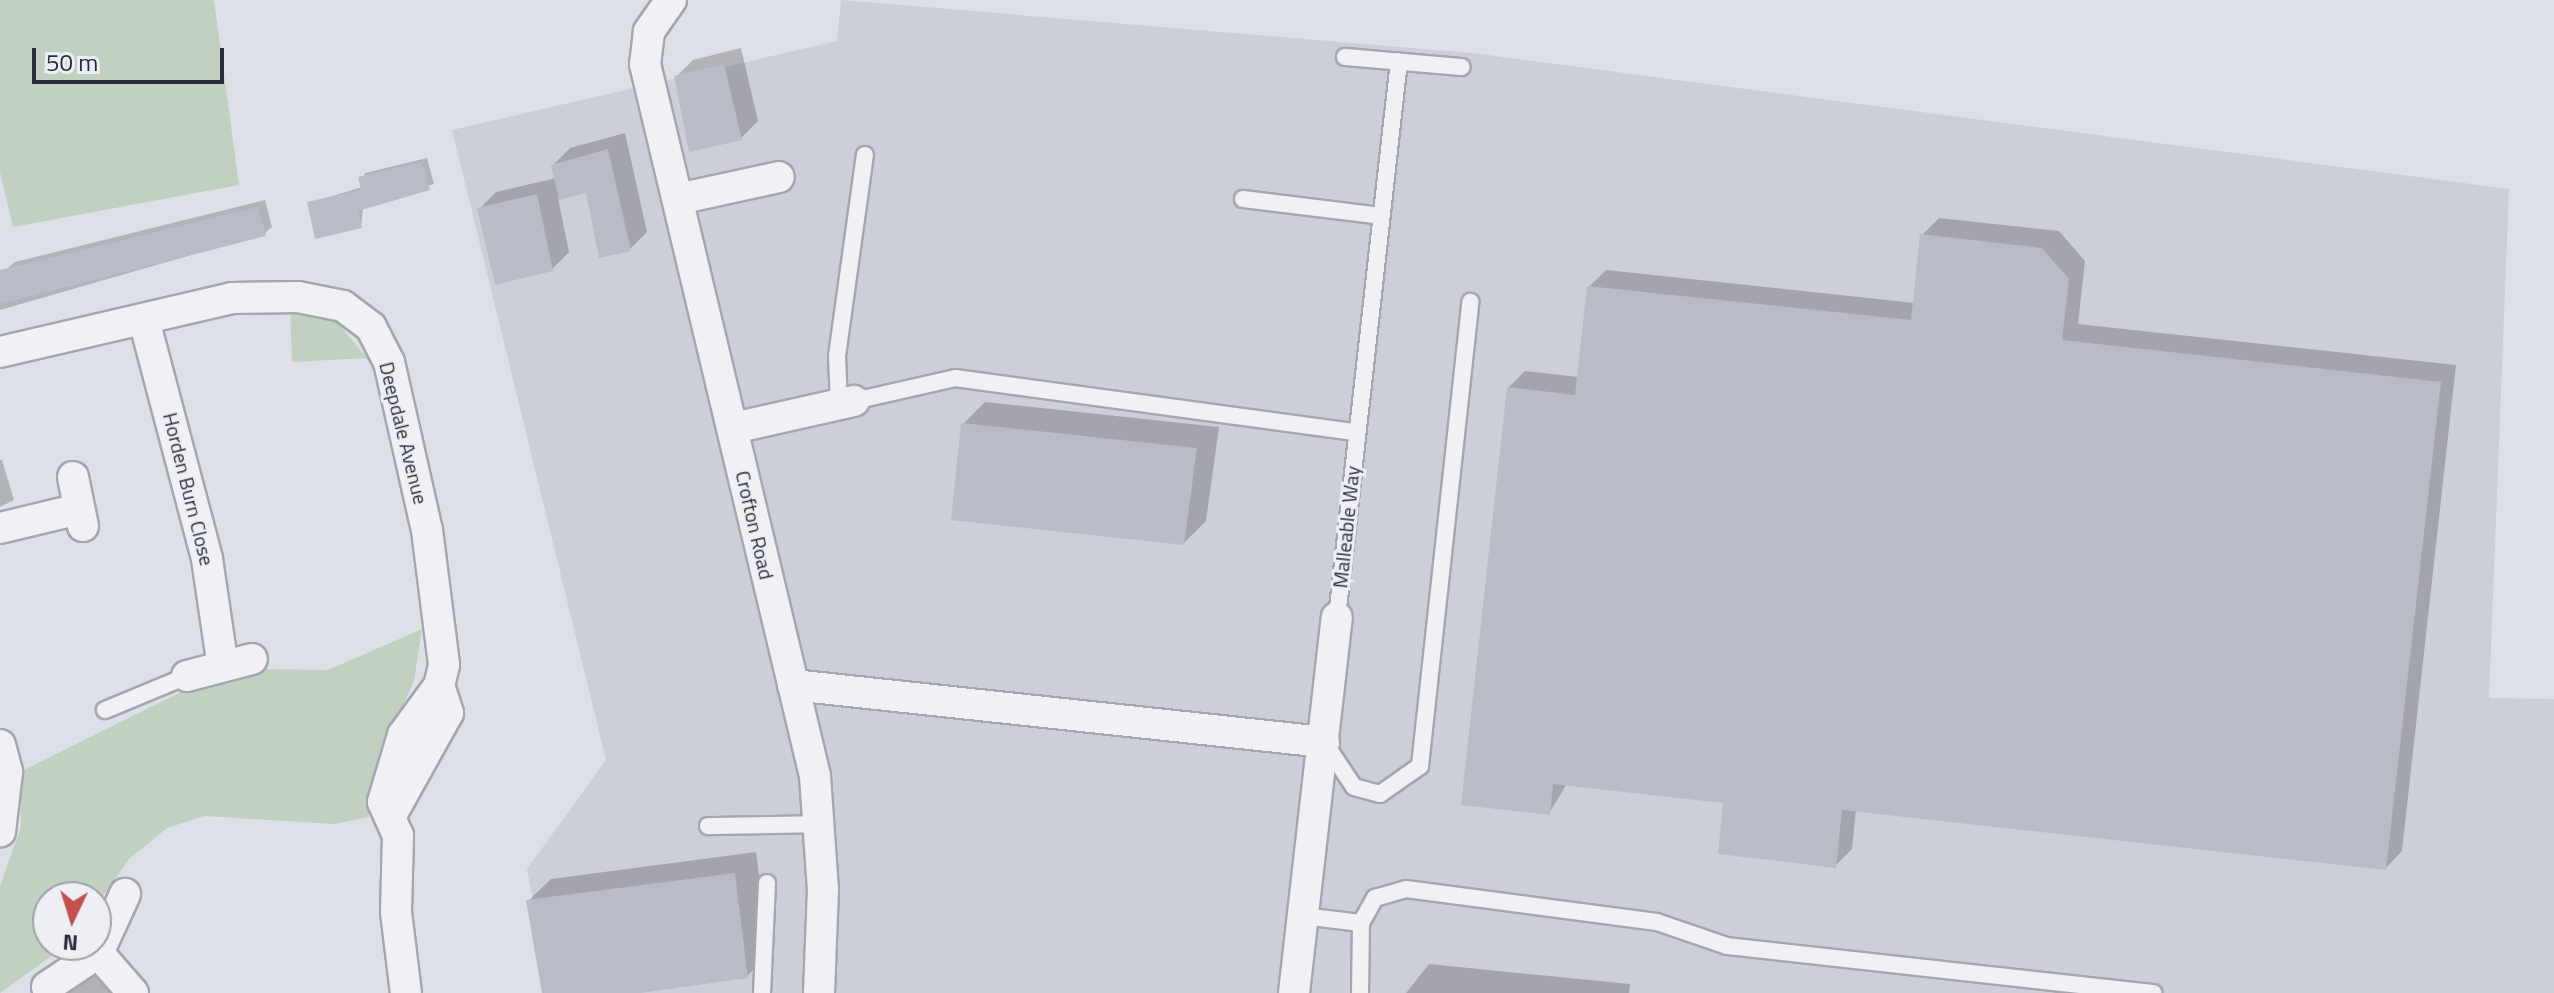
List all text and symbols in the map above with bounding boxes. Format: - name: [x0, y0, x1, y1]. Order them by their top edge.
- scale bar: [36, 32, 228, 82]
- text: 50 m: [46, 44, 98, 80]
- street label: Deepdale Avenue: [375, 359, 433, 507]
- street label: Horden Burn Close: [158, 410, 220, 568]
- street label: Malleable Way: [1328, 465, 1364, 589]
- street label: Crofton Road: [731, 468, 779, 582]
- north arrow: [32, 881, 112, 961]
- text: N: [62, 925, 79, 960]

